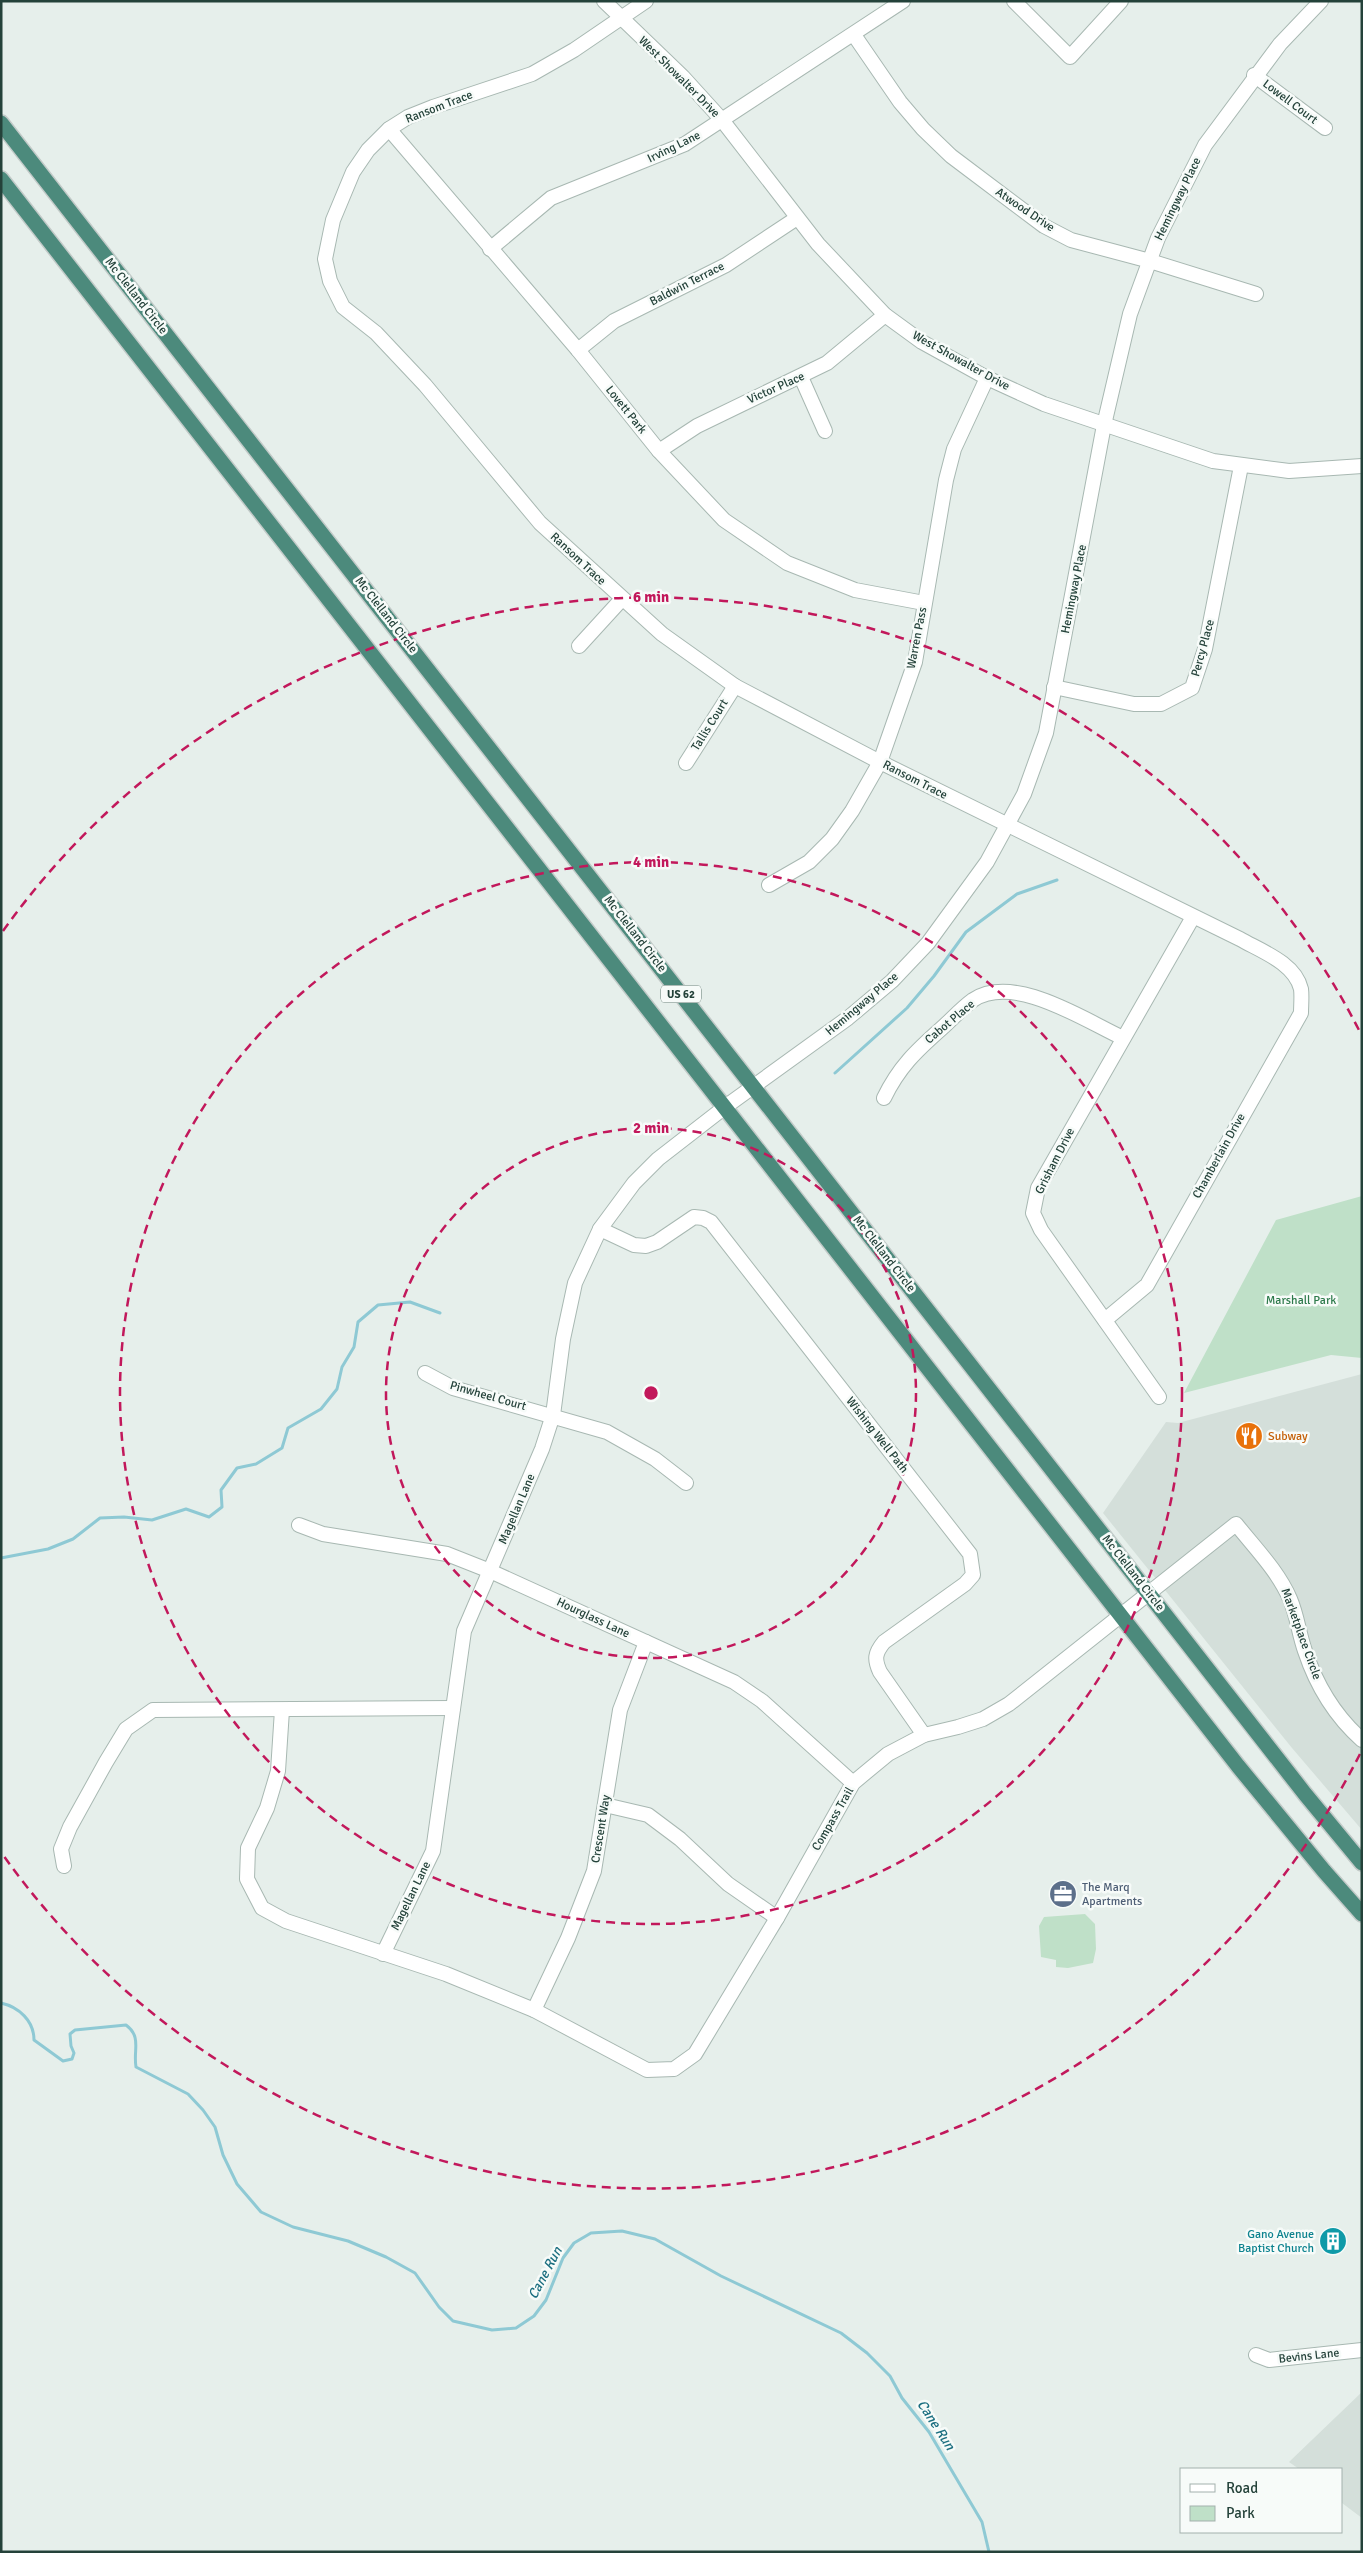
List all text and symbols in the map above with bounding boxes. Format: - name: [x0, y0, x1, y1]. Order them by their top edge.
- street label: West Showalter Drive: [635, 33, 723, 121]
- street label: Lowell Court: [1260, 76, 1320, 128]
- street label: Ransom Trace: [403, 87, 475, 127]
- street label: Irving Lane: [645, 128, 703, 166]
- street label: Hemingway Place: [1151, 155, 1205, 243]
- street label: Atwood Drive: [993, 185, 1057, 235]
- street label: Mc Clelland Circle: [101, 255, 171, 337]
- street label: Baldwin Terrace: [647, 259, 727, 309]
- street label: West Showalter Drive: [910, 328, 1012, 394]
- street label: Victor Place: [745, 369, 807, 407]
- street label: Lovett Park: [602, 383, 650, 437]
- street label: Ransom Trace: [547, 529, 609, 589]
- street label: Hemingway Place: [1058, 543, 1090, 635]
- street label: Mc Clelland Circle: [351, 574, 421, 656]
- text: 6 min: [633, 588, 669, 606]
- street label: Warren Pass: [904, 606, 930, 670]
- street label: Percy Place: [1188, 618, 1218, 678]
- street label: Tallis Court: [688, 696, 732, 754]
- street label: Ransom Trace: [880, 757, 950, 803]
- text: 4 min: [633, 853, 669, 871]
- street label: Mc Clelland Circle: [600, 893, 670, 975]
- street label: Hemingway Place: [823, 969, 901, 1039]
- road number: US 62: [661, 986, 701, 1002]
- street label: Cabot Place: [922, 997, 978, 1047]
- street label: Chamberlain Drive: [1189, 1111, 1249, 1201]
- text: 2 min: [633, 1119, 669, 1137]
- street label: Grisham Drive: [1032, 1125, 1078, 1197]
- street label: Mc Clelland Circle: [849, 1213, 919, 1295]
- park label: Marshall Park: [1266, 1293, 1336, 1308]
- street label: Pinwheel Court: [448, 1378, 528, 1414]
- centre of rings: [642, 1384, 660, 1402]
- street label: Wishing Well Path: [843, 1394, 911, 1476]
- restaurant icon: Subway: [1234, 1421, 1264, 1451]
- place label: Subway: [1268, 1429, 1308, 1444]
- street label: Magellan Lane: [495, 1472, 539, 1546]
- street label: Mc Clelland Circle: [1098, 1532, 1168, 1614]
- street label: Marketplace Circle: [1278, 1586, 1324, 1682]
- street label: Hourglass Lane: [554, 1594, 632, 1642]
- street label: Compass Trail: [809, 1784, 857, 1854]
- street label: Crescent Way: [588, 1793, 614, 1864]
- street label: Magellan Lane: [388, 1859, 434, 1933]
- office icon: The Marq Apartments: [1048, 1879, 1078, 1909]
- place label: The Marq Apartments: [1082, 1880, 1142, 1909]
- building icon: Gano Avenue Baptist Church: [1318, 2226, 1348, 2256]
- place label: Gano Avenue Baptist Church: [1238, 2227, 1314, 2256]
- water label: Cane Run: [524, 2244, 566, 2302]
- street label: Bevins Lane: [1278, 2345, 1340, 2367]
- water label: Cane Run: [913, 2397, 959, 2454]
- legend: [1180, 2468, 1343, 2533]
- text: Road: [1226, 2479, 1258, 2497]
- text: Park: [1226, 2504, 1255, 2522]

